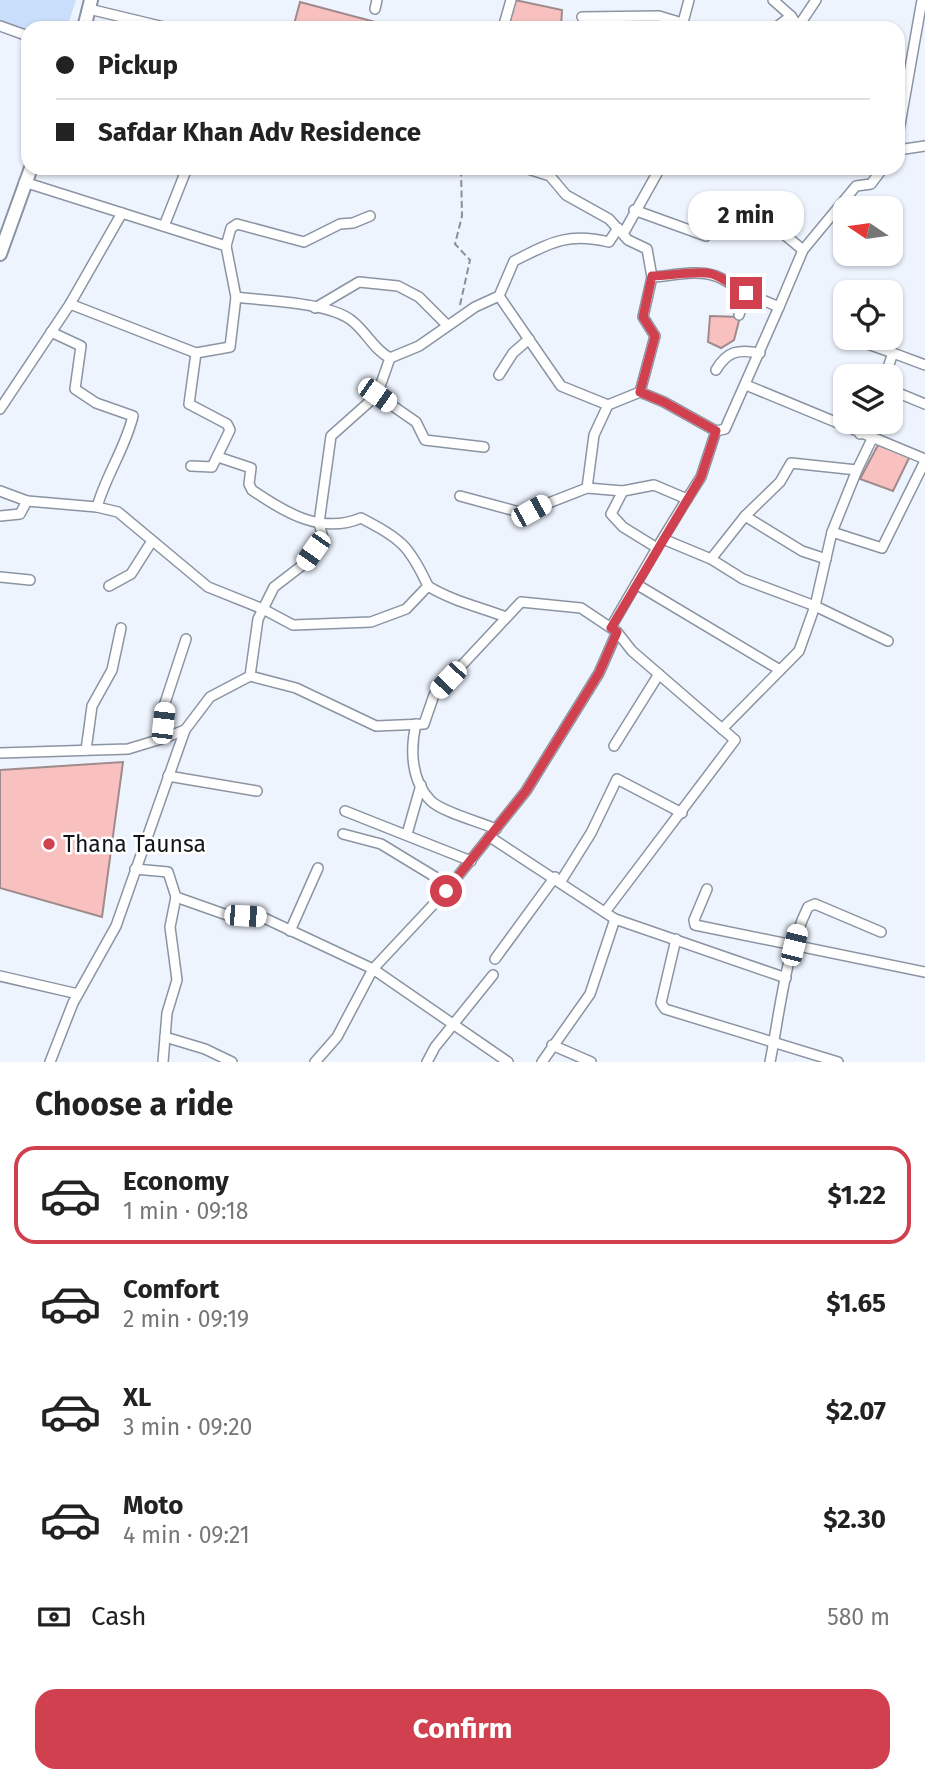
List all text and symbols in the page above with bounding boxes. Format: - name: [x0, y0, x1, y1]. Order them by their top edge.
- text: Pickup: [98, 50, 178, 81]
- text: Safdar Khan Adv Residence: [98, 117, 421, 148]
- callout: 2 min: [688, 191, 804, 240]
- north arrow: [833, 196, 903, 266]
- map controls: [833, 196, 903, 434]
- text: 2 min: [718, 201, 774, 229]
- route end: [730, 277, 762, 309]
- button: locate: [833, 280, 903, 350]
- button: layers: [833, 364, 903, 434]
- car: [354, 374, 401, 416]
- car: [508, 492, 555, 530]
- car: [293, 528, 334, 574]
- car: [426, 657, 471, 703]
- car: [151, 701, 176, 745]
- place label: Thana Taunsa: [63, 830, 206, 858]
- marker: Thana Taunsa: [41, 836, 57, 852]
- route start: [430, 875, 462, 907]
- car: [224, 904, 267, 928]
- car: [779, 922, 810, 968]
- text: Choose a ride: [35, 1085, 233, 1123]
- icon: car: [39, 1164, 102, 1227]
- text: Economy: [123, 1166, 229, 1197]
- text: $1.22: [827, 1180, 886, 1211]
- text: 1 min · 09:18: [123, 1197, 248, 1225]
- icon: car: [39, 1272, 102, 1335]
- text: Comfort: [123, 1274, 219, 1305]
- text: $1.65: [826, 1288, 886, 1319]
- text: 2 min · 09:19: [123, 1305, 249, 1333]
- icon: car: [39, 1380, 102, 1443]
- text: XL: [123, 1382, 151, 1413]
- text: $2.07: [826, 1396, 886, 1427]
- text: 3 min · 09:20: [123, 1413, 252, 1441]
- icon: car: [39, 1488, 102, 1551]
- text: Moto: [123, 1490, 183, 1521]
- text: $2.30: [823, 1504, 886, 1535]
- text: 4 min · 09:21: [123, 1521, 250, 1549]
- icon: cash: [35, 1598, 73, 1636]
- text: Cash: [91, 1601, 147, 1632]
- text: 580 m: [827, 1603, 890, 1631]
- button: Confirm: [35, 1689, 890, 1769]

